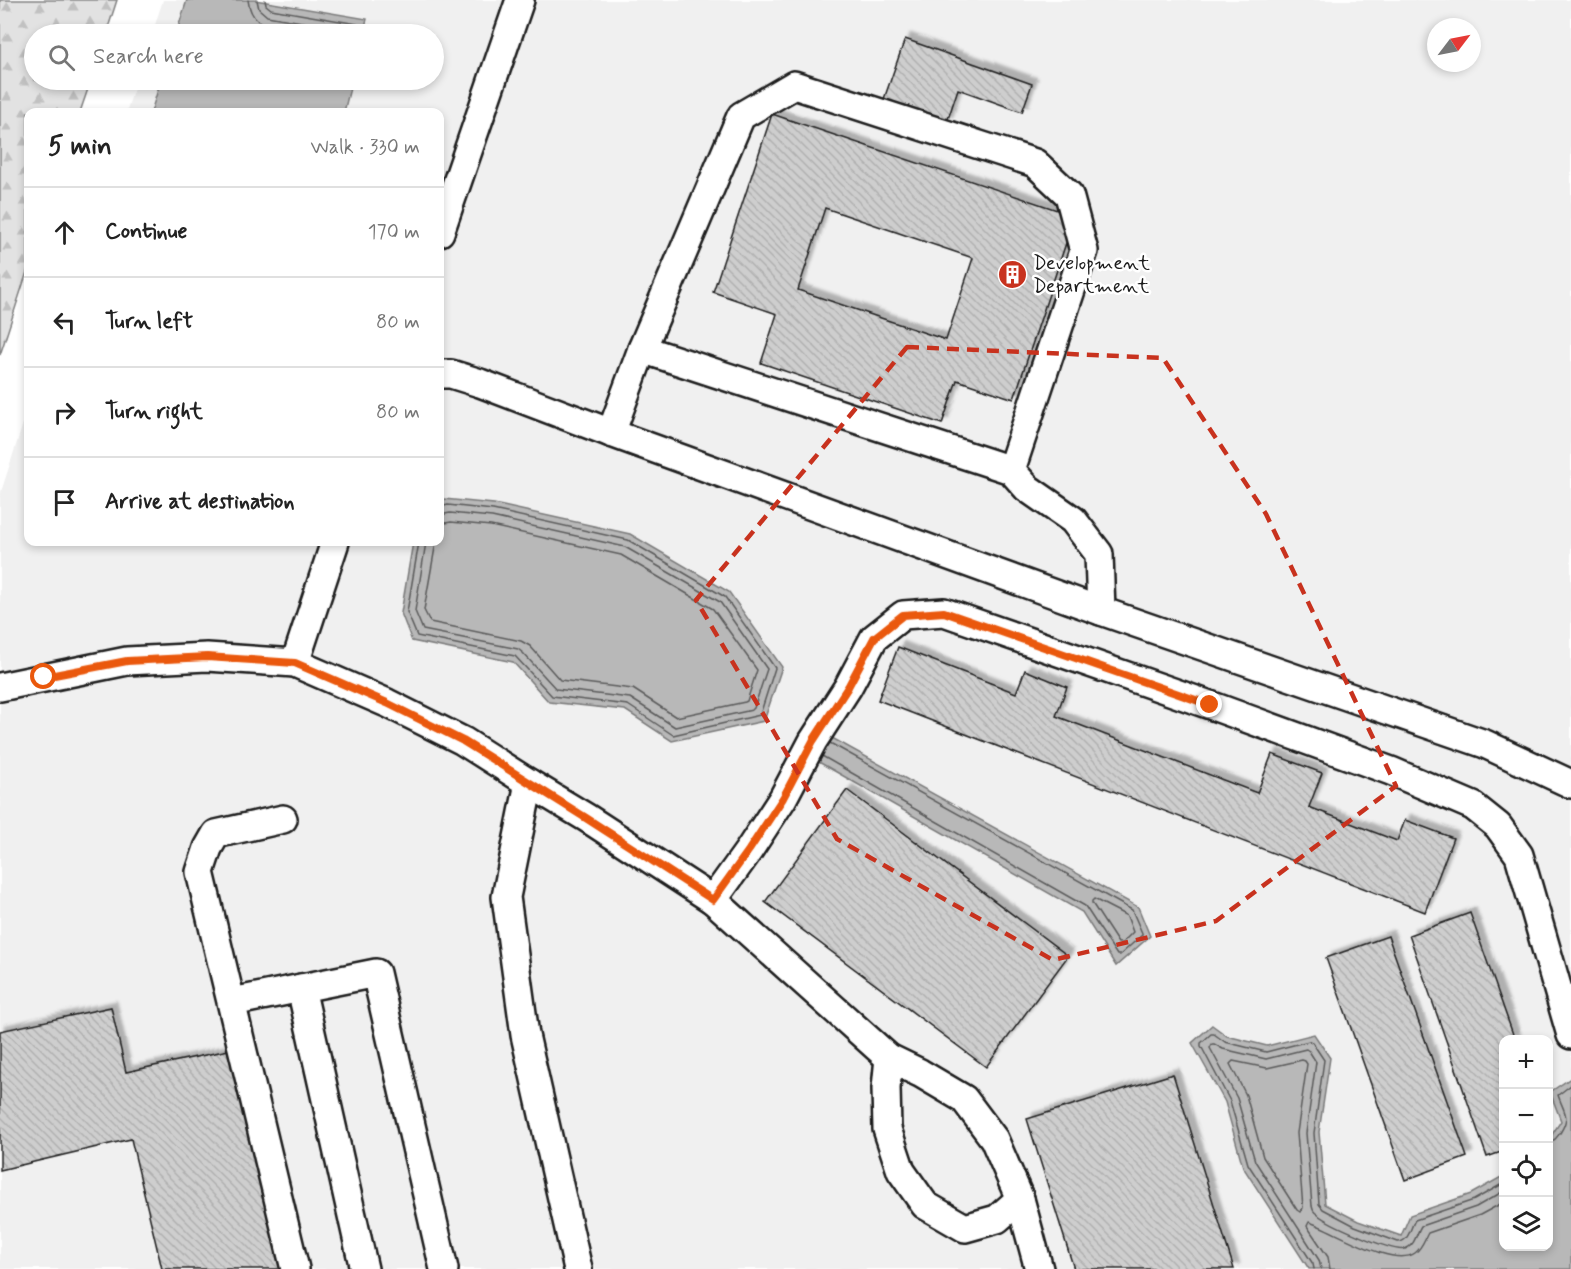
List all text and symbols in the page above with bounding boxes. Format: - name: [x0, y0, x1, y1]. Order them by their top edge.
- north arrow: [1427, 18, 1481, 72]
- search box: [24, 24, 444, 90]
- icon: search: [45, 41, 78, 74]
- text: Search here: [93, 43, 204, 71]
- text: 5 min: [48, 130, 112, 164]
- text: Walk · 330 m: [311, 134, 420, 161]
- icon: ahead: [48, 216, 81, 249]
- text: Continue: [105, 218, 187, 246]
- text: 170 m: [368, 219, 420, 246]
- place label: Development Department: [1033, 250, 1150, 300]
- building icon: Development Department: [996, 258, 1028, 290]
- icon: left: [48, 306, 81, 339]
- text: Turn left: [105, 308, 193, 336]
- text: 80 m: [376, 309, 420, 336]
- icon: right: [48, 396, 81, 429]
- text: Turn right: [105, 398, 203, 426]
- text: 80 m: [376, 399, 420, 426]
- icon: arrive: [48, 486, 81, 519]
- text: Arrive at destination: [105, 488, 295, 516]
- route start: [30, 663, 56, 689]
- route end: [1196, 691, 1222, 717]
- map controls: [1499, 1035, 1553, 1251]
- button: +: [1499, 1035, 1553, 1089]
- button: −: [1499, 1089, 1553, 1143]
- button: locate: [1499, 1143, 1553, 1197]
- button: layers: [1499, 1197, 1553, 1251]

